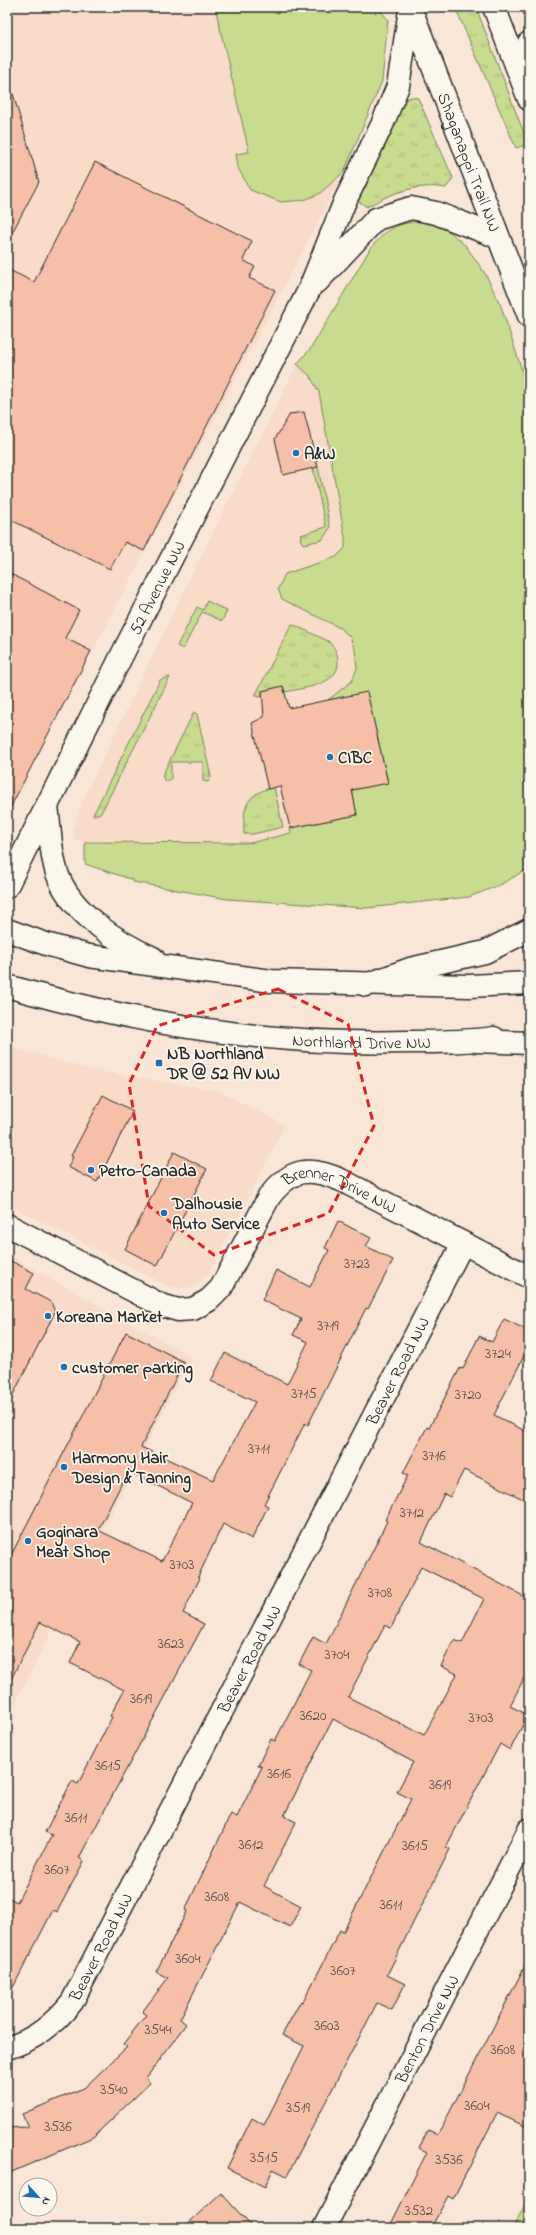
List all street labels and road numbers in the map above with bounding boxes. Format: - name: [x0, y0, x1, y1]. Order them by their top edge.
- street label: Shaganappi Trail NW: [430, 89, 506, 236]
- street label: 52 Avenue NW: [124, 537, 192, 639]
- street label: Northland Drive NW: [292, 1028, 431, 1056]
- street label: Brenner Drive NW: [276, 1161, 401, 1221]
- street label: Beaver Road NW: [360, 1313, 437, 1431]
- street label: Beaver Road NW: [211, 1601, 288, 1719]
- street label: Beaver Road NW: [63, 1889, 140, 2007]
- street label: Benton Drive NW: [389, 1971, 466, 2089]

